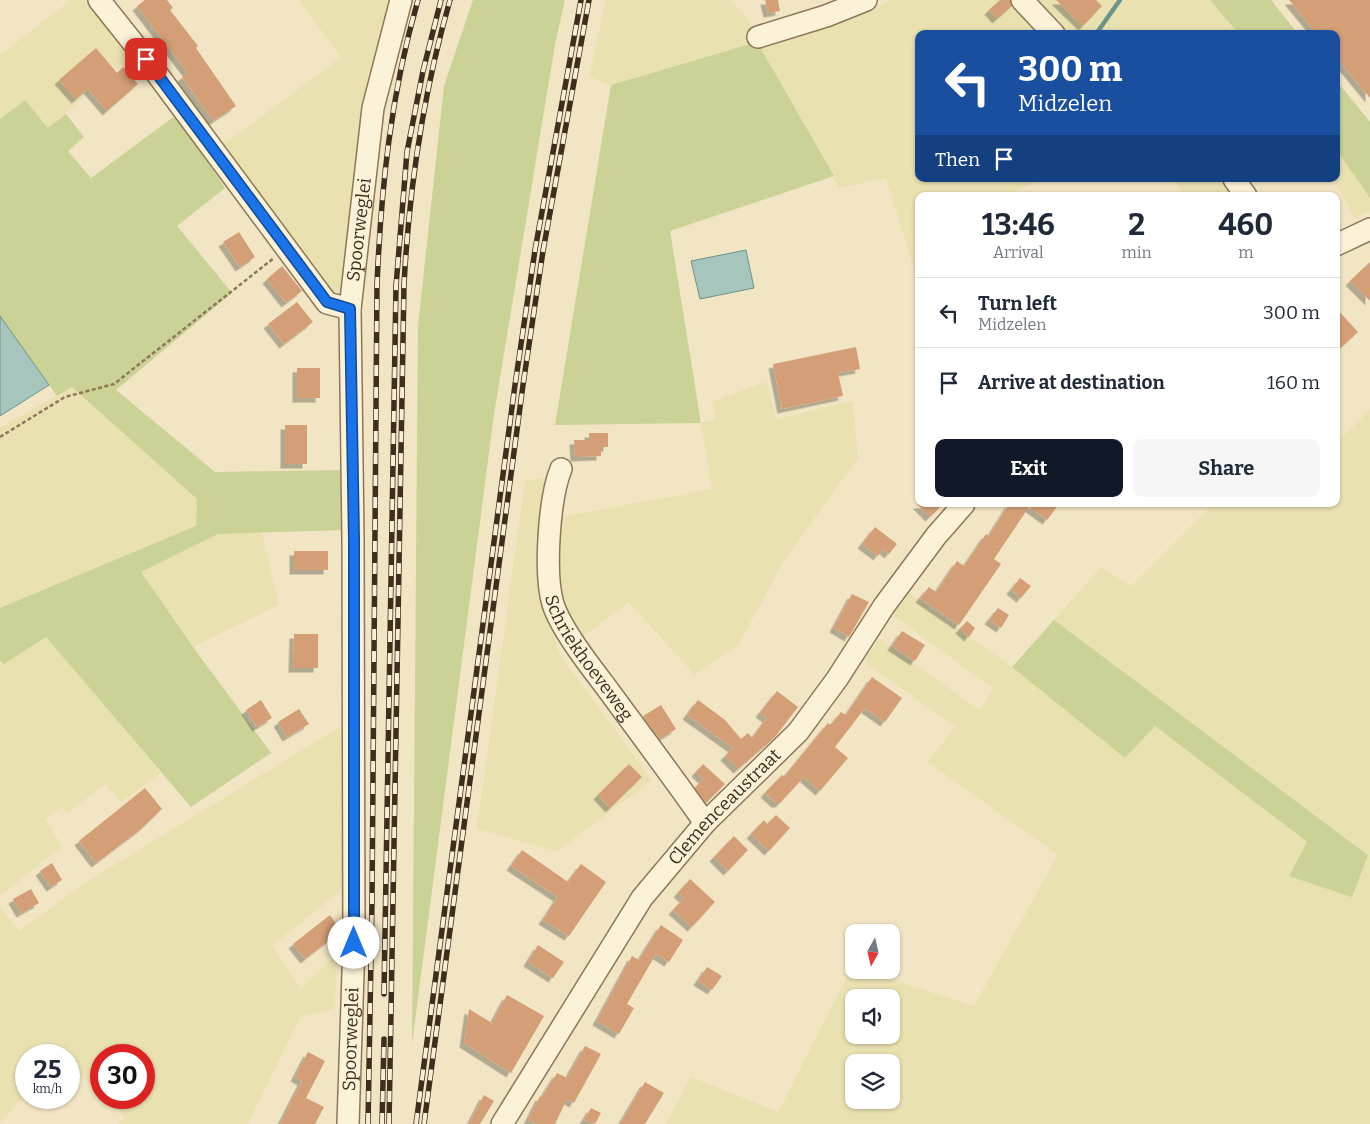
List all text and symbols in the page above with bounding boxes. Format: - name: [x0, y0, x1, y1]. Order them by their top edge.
- pin: [125, 38, 167, 80]
- icon: arrive: [132, 45, 160, 73]
- text: 300 m: [1018, 48, 1122, 90]
- icon: left: [935, 50, 1000, 115]
- text: Midzelen: [1018, 90, 1112, 117]
- icon: arrive: [990, 145, 1018, 173]
- text: Then: [935, 148, 980, 171]
- street label: Spoorweglei: [342, 177, 376, 283]
- text: 13:46: [982, 207, 1055, 243]
- text: 2: [1128, 207, 1145, 243]
- text: 460: [1218, 207, 1273, 243]
- text: Arrival: [993, 243, 1044, 262]
- text: min: [1121, 243, 1152, 262]
- text: m: [1238, 243, 1253, 262]
- text: Turn left: [978, 292, 1057, 315]
- icon: left: [935, 299, 963, 327]
- text: 300 m: [1263, 301, 1320, 324]
- text: Midzelen: [978, 315, 1046, 334]
- icon: arrive: [935, 369, 963, 397]
- text: Arrive at destination: [978, 371, 1165, 394]
- text: 160 m: [1267, 371, 1320, 394]
- button: Exit: [935, 439, 1123, 497]
- button: Share: [1133, 439, 1320, 497]
- street label: Schriekhoeveweg: [540, 593, 638, 725]
- street label: Clemenceaustraat: [664, 744, 786, 869]
- position arrow: [327, 916, 379, 968]
- north arrow: [845, 924, 900, 979]
- map controls: [845, 924, 900, 1109]
- street label: Spoorweglei: [338, 987, 364, 1091]
- button: sound: [845, 989, 900, 1044]
- speed limit sign: 30: [90, 1044, 155, 1109]
- button: layers: [845, 1054, 900, 1109]
- text: 25: [34, 1055, 61, 1085]
- text: km/h: [33, 1082, 62, 1096]

